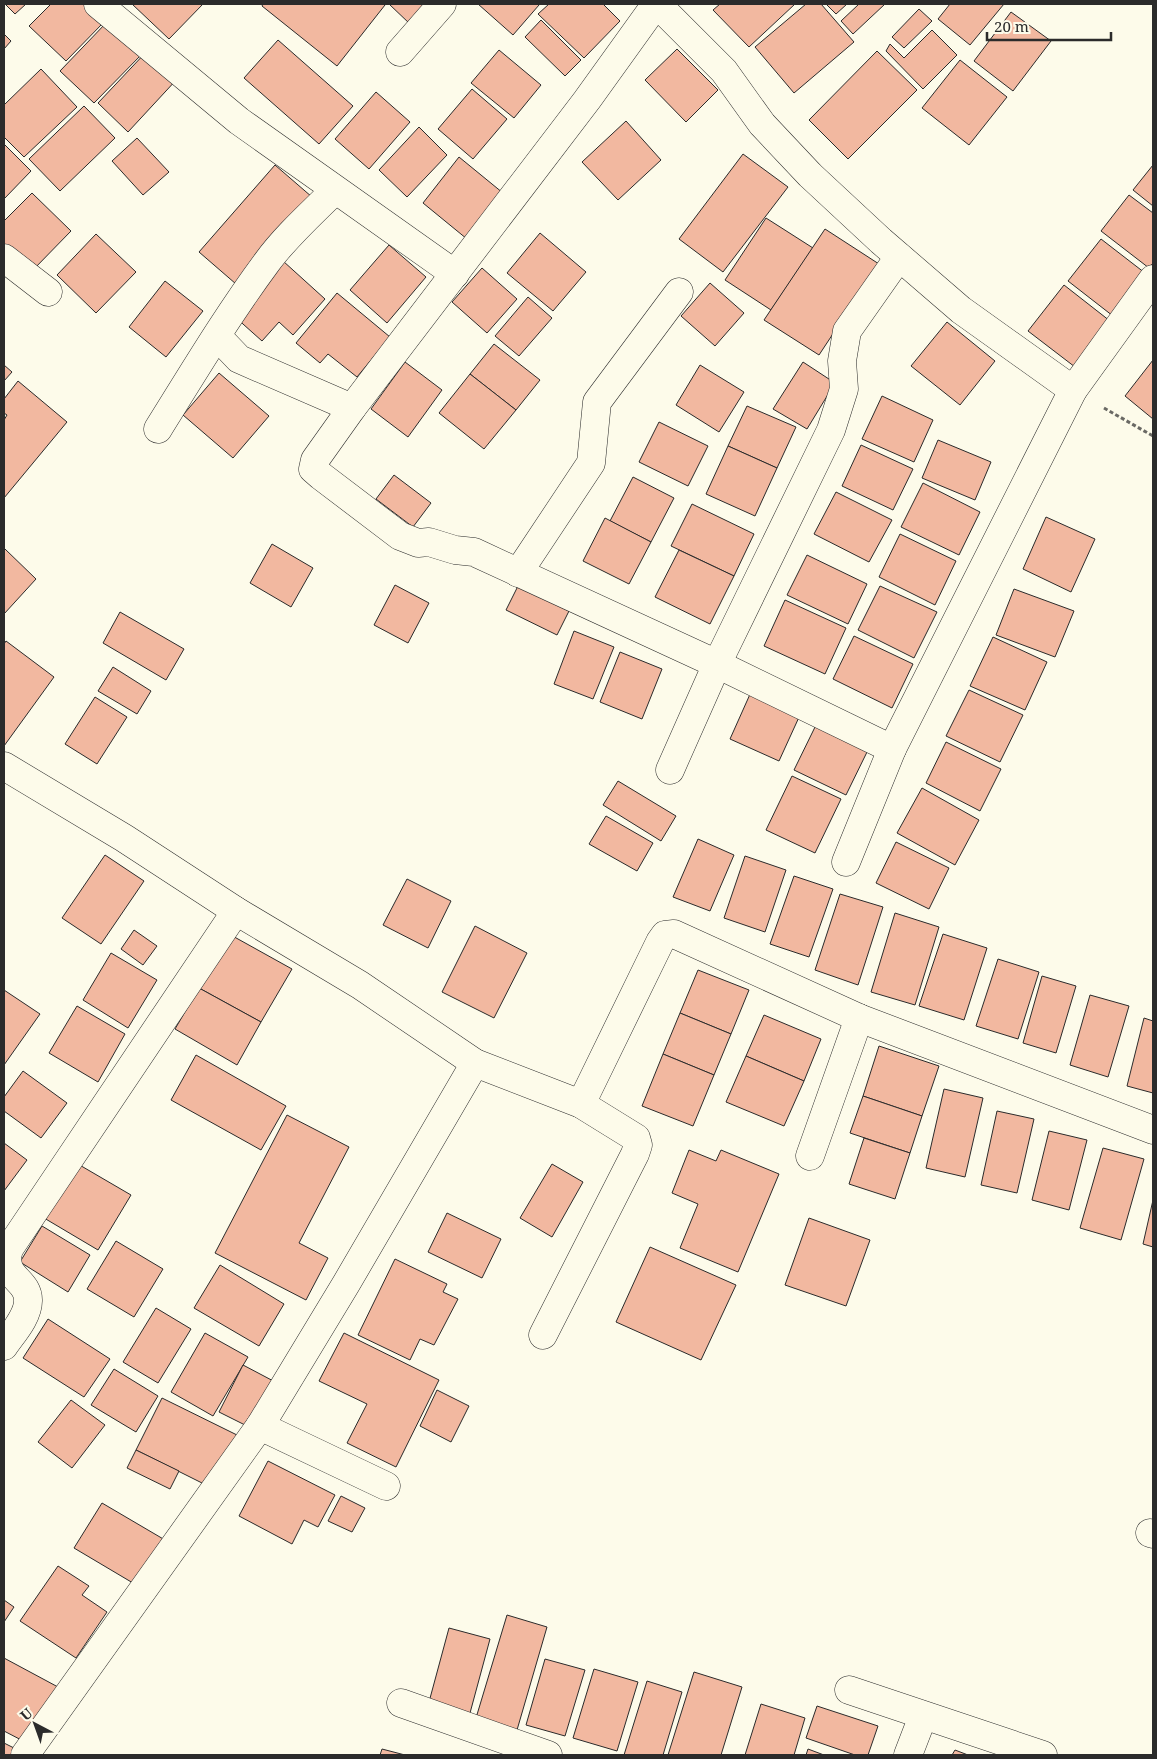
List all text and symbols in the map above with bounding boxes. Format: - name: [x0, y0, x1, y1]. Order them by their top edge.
- scale bar: [987, 10, 1111, 42]
- text: 20 m: [994, 16, 1029, 36]
- north arrow: [10, 1699, 60, 1749]
- text: U: [16, 1703, 37, 1724]

